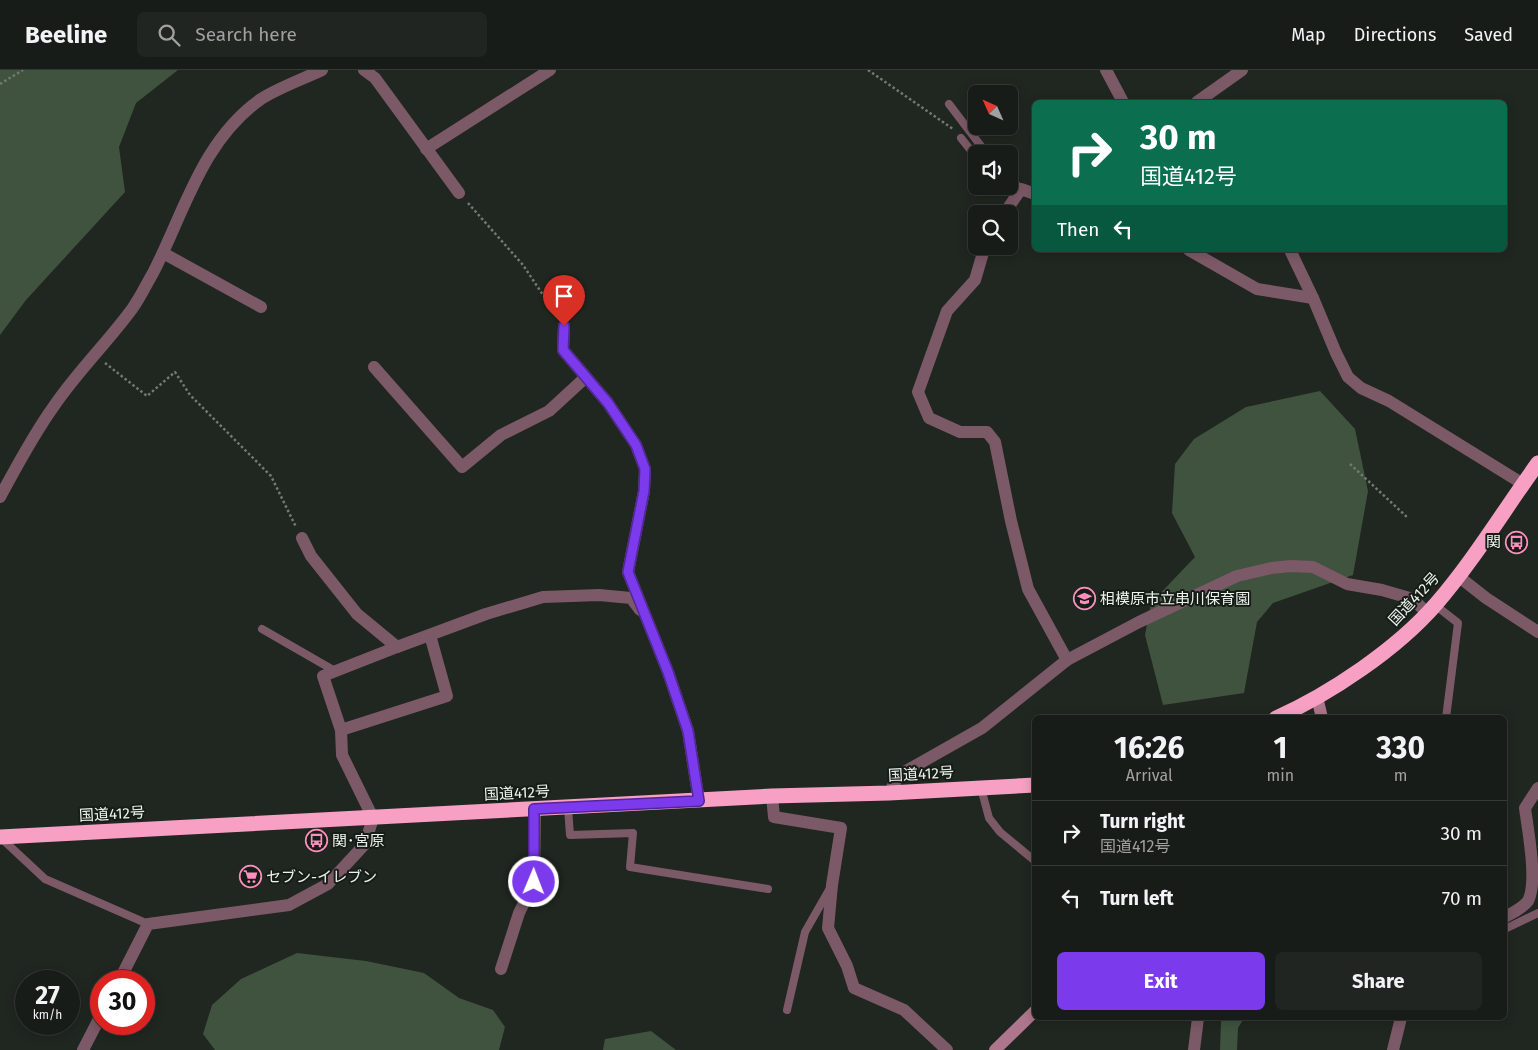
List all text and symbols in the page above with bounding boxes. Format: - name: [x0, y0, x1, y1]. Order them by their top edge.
- search box: [137, 12, 487, 57]
- text: Beeline: [25, 21, 107, 49]
- icon: search: [155, 21, 183, 49]
- text: Search here: [195, 23, 297, 46]
- text: Map: [1291, 24, 1326, 46]
- text: Directions: [1354, 24, 1436, 46]
- text: Saved: [1464, 24, 1513, 46]
- north arrow: [968, 85, 1018, 135]
- map controls: [968, 85, 1018, 255]
- text: 30 m: [1140, 116, 1217, 158]
- icon: right: [1057, 120, 1122, 185]
- button: sound: [968, 145, 1018, 195]
- text: 国道412号: [1140, 163, 1237, 190]
- button: search: [968, 205, 1018, 255]
- icon: left: [1109, 215, 1137, 243]
- text: Then: [1057, 218, 1099, 241]
- pin: [543, 275, 585, 326]
- icon: arrive: [550, 282, 578, 310]
- bus stop icon: 関: [1505, 530, 1529, 554]
- place label: 関: [1486, 533, 1501, 551]
- street label: 国道412号: [1385, 569, 1443, 629]
- school or university icon: 相模原市立串川保育園: [1072, 587, 1096, 611]
- place label: 相模原市立串川保育園: [1100, 590, 1250, 608]
- text: 16:26: [1114, 730, 1185, 766]
- text: 1: [1273, 730, 1287, 766]
- text: 330: [1376, 730, 1425, 766]
- street label: 国道412号: [888, 763, 954, 785]
- text: Arrival: [1126, 766, 1173, 785]
- text: min: [1267, 766, 1294, 785]
- text: m: [1394, 766, 1407, 785]
- street label: 国道412号: [484, 782, 550, 804]
- street label: 国道412号: [79, 803, 145, 825]
- text: Turn right: [1100, 810, 1185, 833]
- icon: right: [1057, 819, 1085, 847]
- text: 30 m: [1441, 822, 1482, 845]
- bus stop icon: 関･宮原: [304, 829, 328, 853]
- place label: 関･宮原: [332, 832, 385, 850]
- text: 国道412号: [1100, 837, 1170, 856]
- position arrow: [507, 855, 559, 907]
- supermarket icon: セブン-イレブン: [238, 865, 262, 889]
- place label: セブン-イレブン: [266, 868, 377, 886]
- icon: left: [1057, 884, 1085, 912]
- text: Turn left: [1100, 887, 1174, 910]
- text: 70 m: [1442, 887, 1482, 910]
- button: Exit: [1057, 952, 1265, 1010]
- button: Share: [1275, 952, 1482, 1010]
- speed limit sign: 30: [90, 970, 155, 1035]
- text: 27: [35, 981, 60, 1011]
- text: km/h: [33, 1008, 62, 1022]

